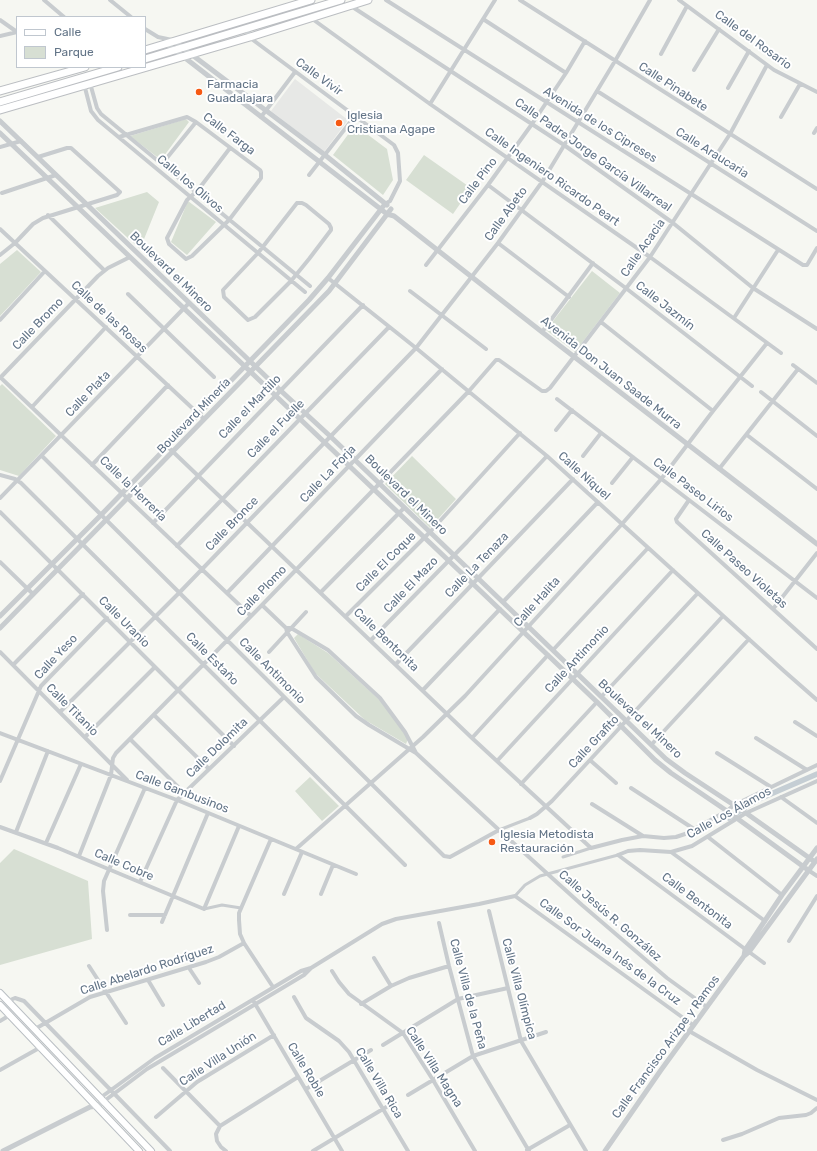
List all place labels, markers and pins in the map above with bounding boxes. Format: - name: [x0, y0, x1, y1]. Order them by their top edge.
- place label: Farmacia Guadalajara: [207, 78, 273, 106]
- marker: Farmacia Guadalajara: [194, 87, 204, 97]
- place label: Iglesia Cristiana Agape: [347, 109, 435, 137]
- marker: Iglesia Cristiana Agape: [334, 118, 344, 128]
- place label: Iglesia Metodista Restauración: [500, 828, 594, 856]
- marker: Iglesia Metodista Restauración: [487, 837, 497, 847]

